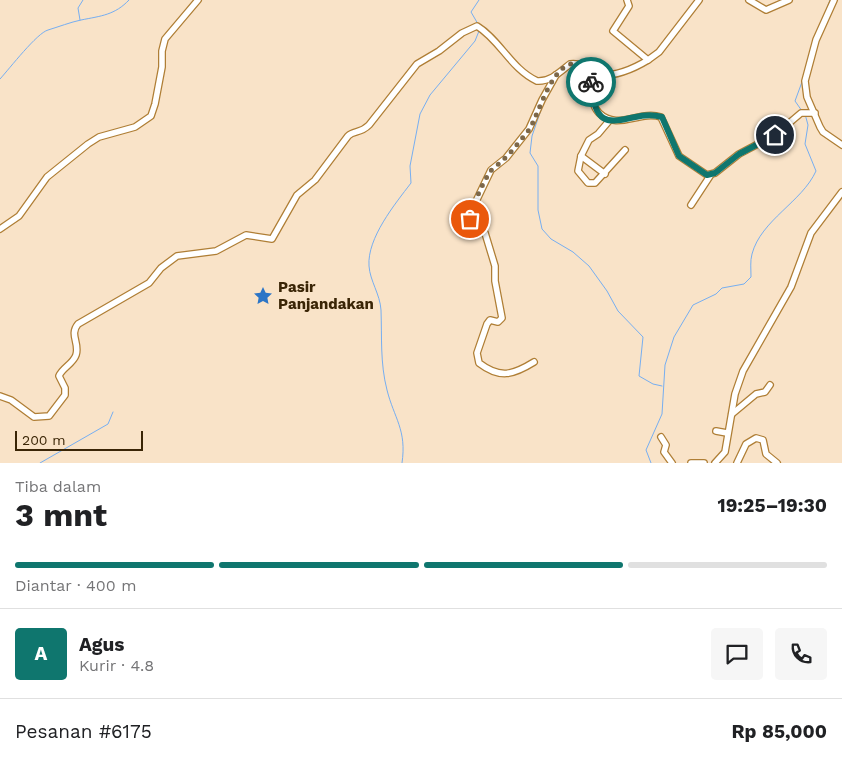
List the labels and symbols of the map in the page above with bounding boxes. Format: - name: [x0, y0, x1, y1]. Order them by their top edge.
- courier: [566, 57, 616, 107]
- pin: [754, 114, 796, 156]
- pin: [449, 198, 491, 240]
- place label: Pasir Panjandakan: [278, 278, 374, 313]
- place icon: Pasir Panjandakan: [252, 285, 274, 307]
- scale bar: [15, 428, 142, 451]

